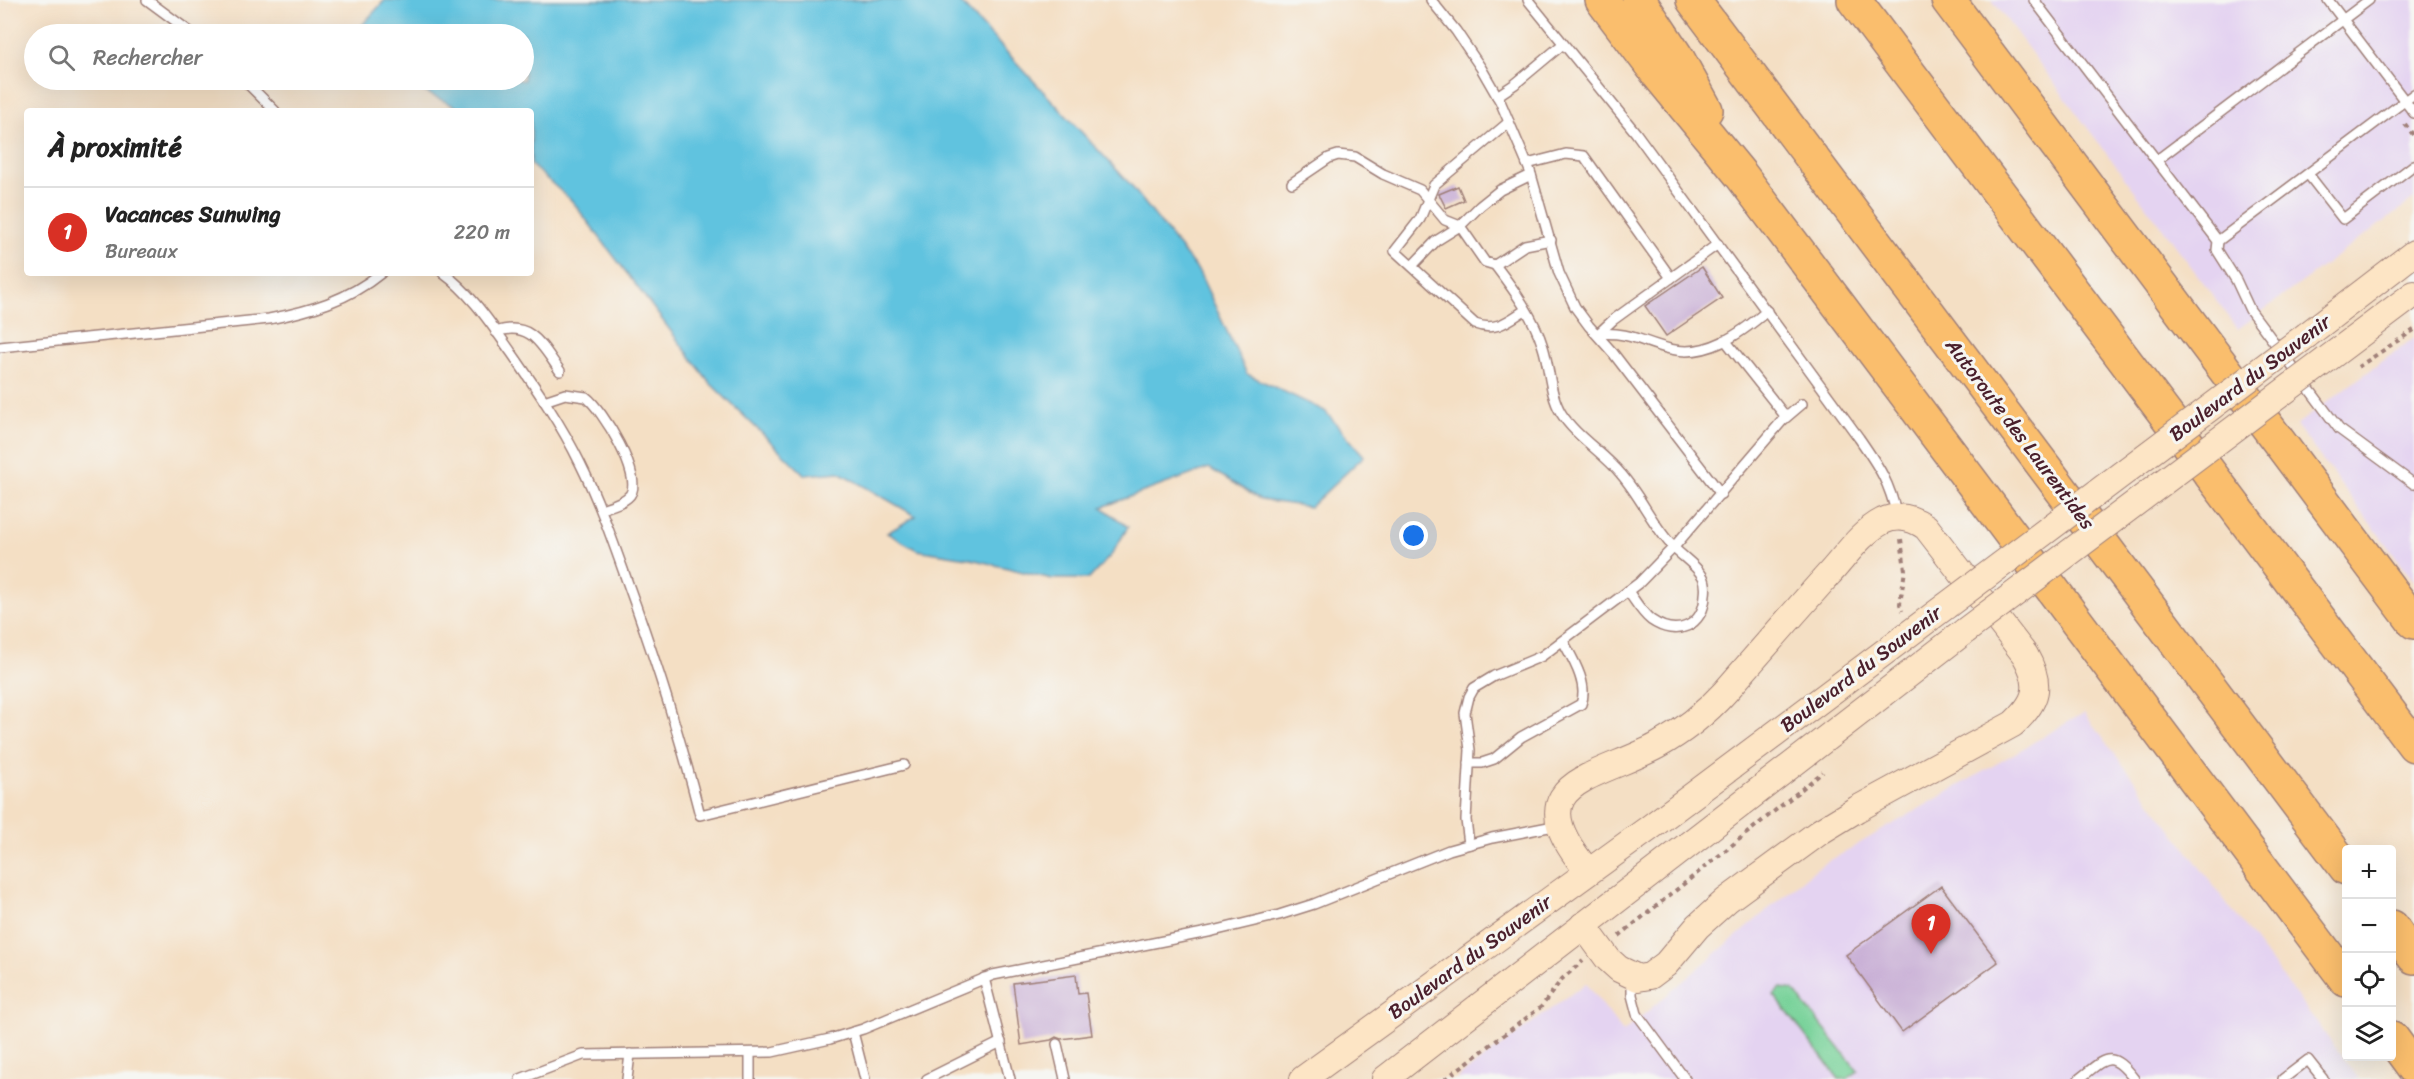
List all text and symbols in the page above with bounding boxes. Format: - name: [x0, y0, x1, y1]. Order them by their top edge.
- search box: [24, 24, 534, 90]
- text: Rechercher: [93, 38, 203, 77]
- icon: search: [45, 41, 78, 74]
- text: À proximité: [48, 124, 182, 170]
- text: Vacances Sunwing: [105, 195, 281, 234]
- text: 1: [63, 215, 72, 250]
- text: 220 m: [454, 215, 510, 250]
- text: Bureaux: [105, 234, 178, 269]
- street label: Boulevard du Souvenir: [2161, 304, 2340, 451]
- street label: Autoroute des Laurentides: [1935, 330, 2104, 538]
- your location: [1399, 521, 1428, 550]
- street label: Boulevard du Souvenir: [1772, 595, 1951, 742]
- map controls: [2342, 845, 2396, 1061]
- button: +: [2342, 845, 2396, 899]
- street label: Boulevard du Souvenir: [1380, 884, 1561, 1029]
- button: −: [2342, 899, 2396, 953]
- pin: 1: [1912, 904, 1950, 954]
- button: locate: [2342, 953, 2396, 1007]
- button: layers: [2342, 1007, 2396, 1061]

